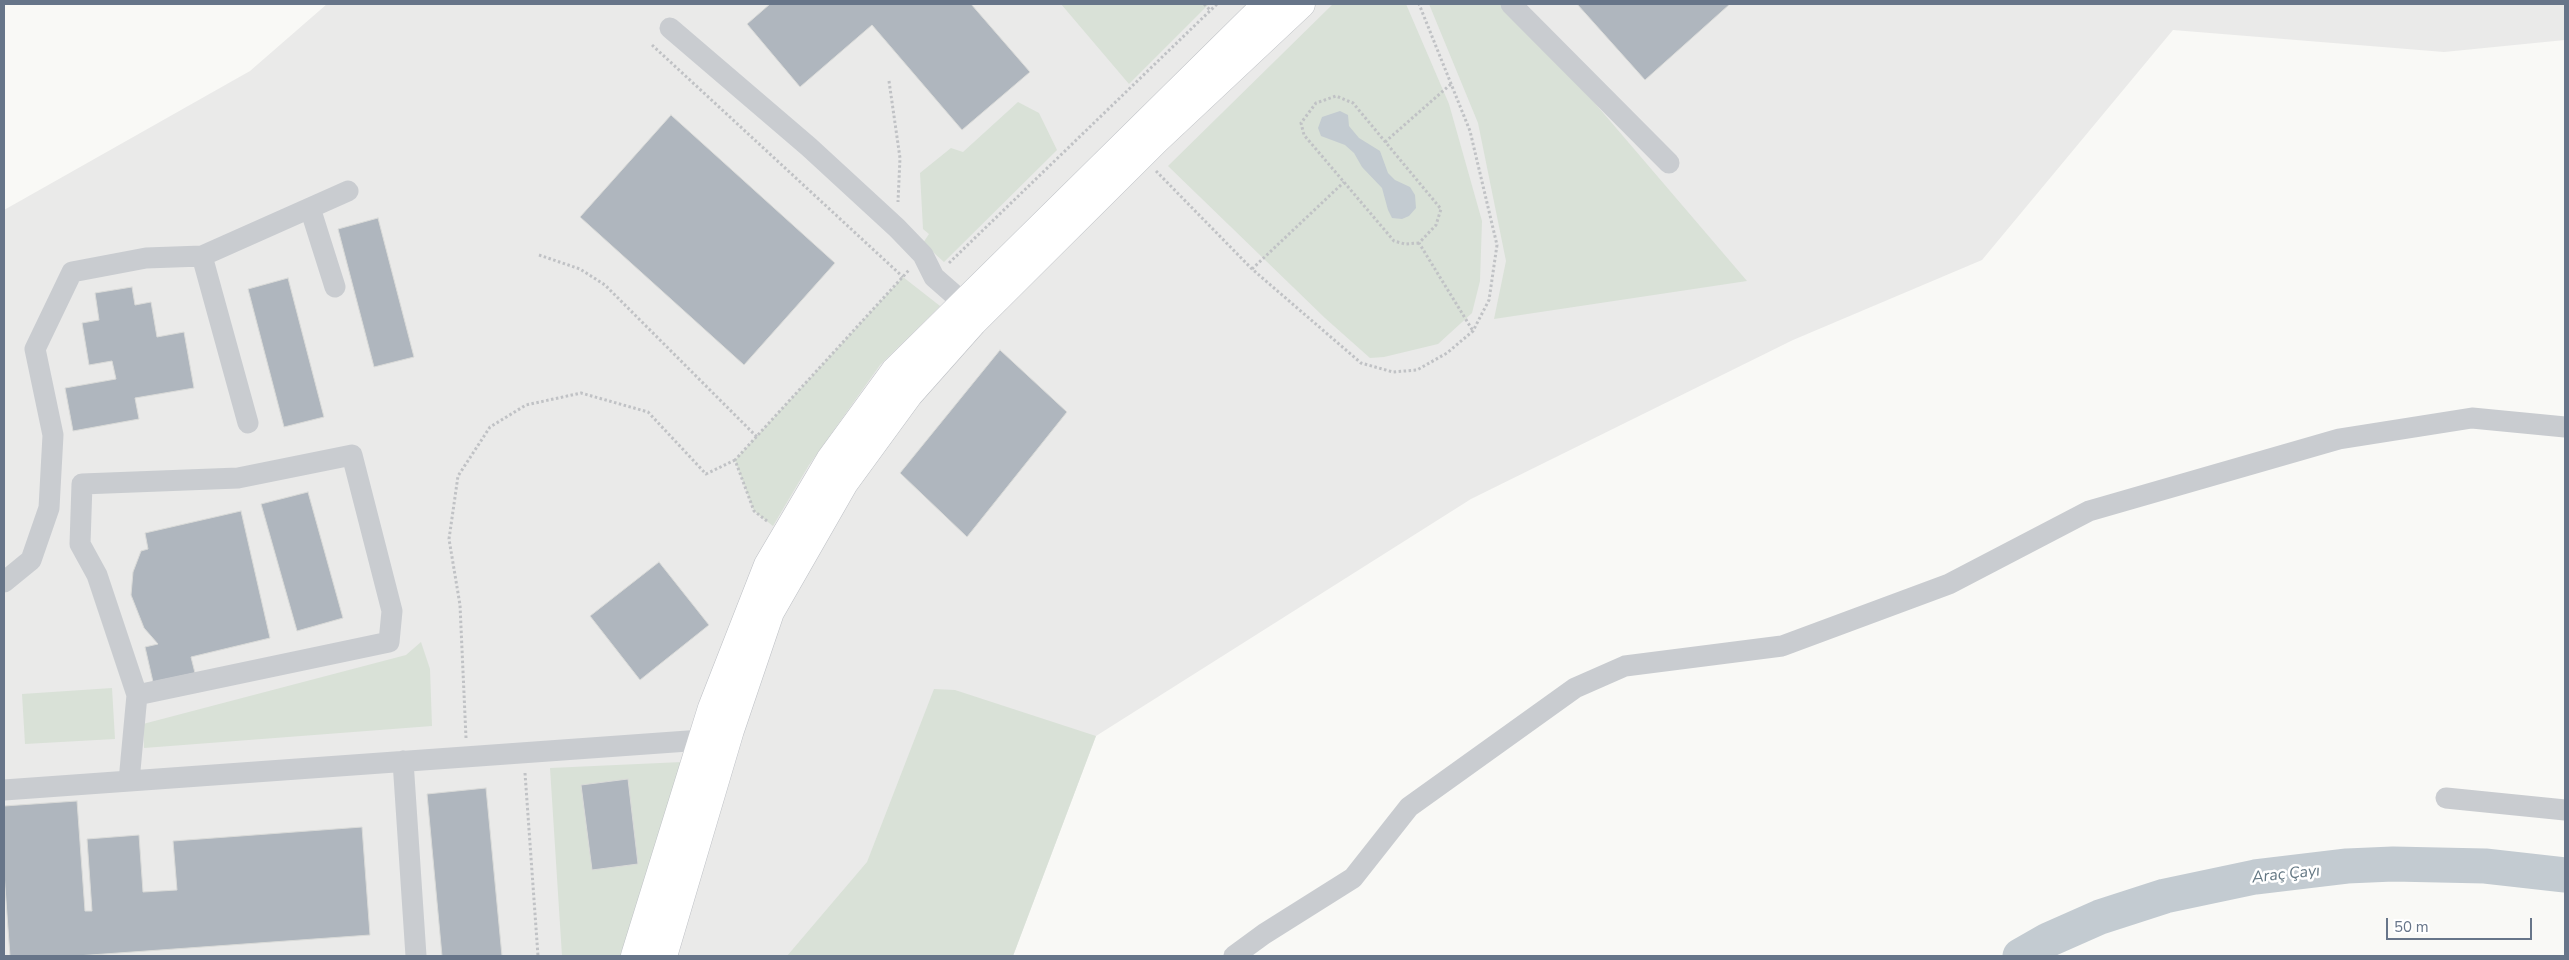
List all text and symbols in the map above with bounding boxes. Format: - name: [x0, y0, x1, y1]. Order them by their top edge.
- water label: Araç Çayı: [2251, 862, 2321, 888]
- scale bar: [2389, 908, 2535, 940]
- text: 50 m: [2394, 917, 2429, 937]

